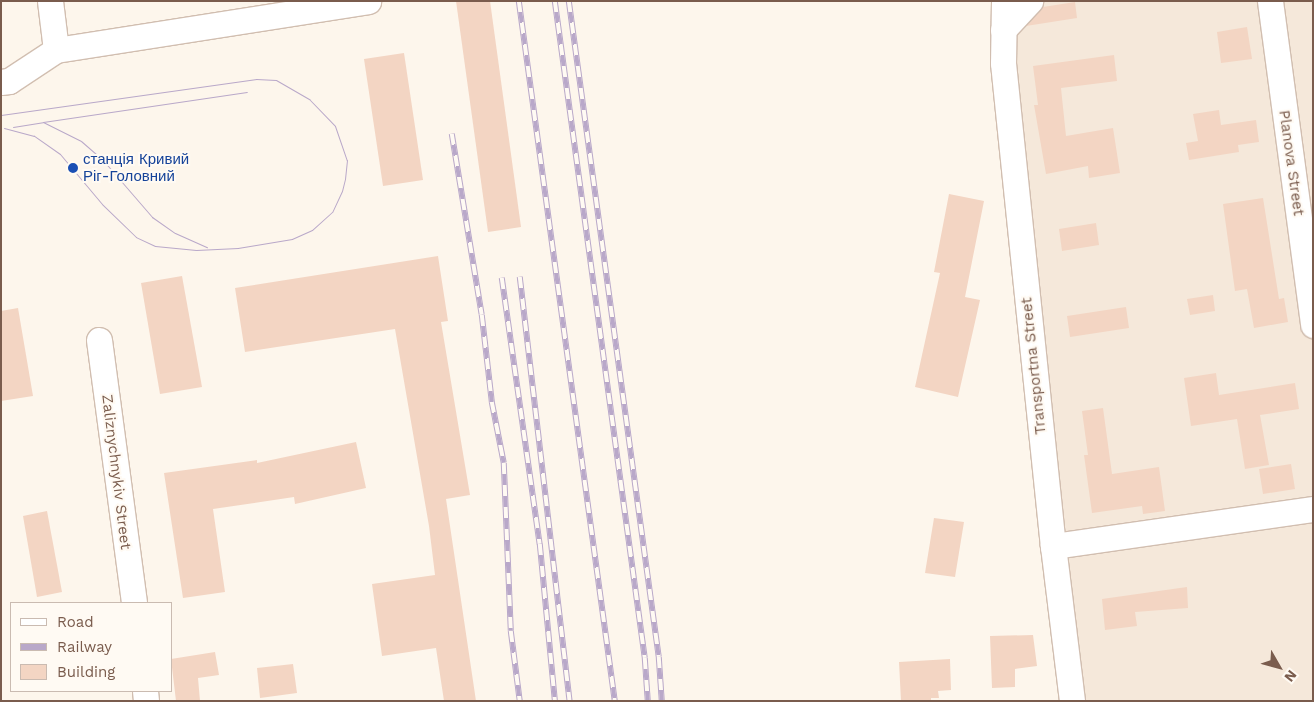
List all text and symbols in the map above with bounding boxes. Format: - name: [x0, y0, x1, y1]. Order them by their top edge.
- street label: Planova Street: [1275, 109, 1307, 217]
- place label: станція Кривий Ріг-Головний: [83, 150, 189, 185]
- marker: станція Кривий Ріг-Головний: [67, 162, 79, 174]
- street label: Transportna Street: [1018, 296, 1050, 436]
- street label: Zaliznychnykiv Street: [98, 393, 134, 551]
- legend: [10, 602, 172, 692]
- text: Road: [57, 613, 94, 631]
- text: Railway: [57, 638, 112, 656]
- north arrow: [1254, 642, 1304, 692]
- text: Building: [57, 663, 115, 681]
- text: N: [1281, 667, 1300, 685]

